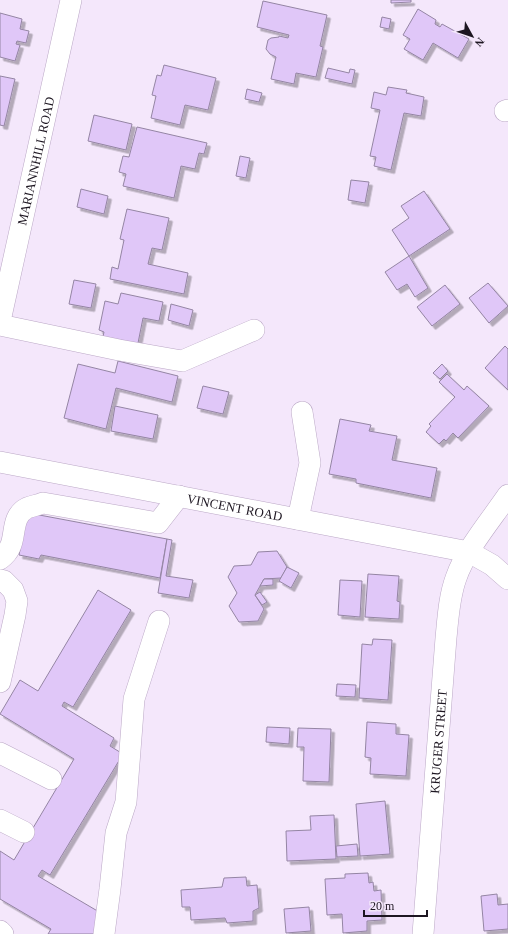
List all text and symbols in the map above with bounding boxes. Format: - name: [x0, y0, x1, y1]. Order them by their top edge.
- north arrow: [452, 16, 492, 56]
- text: N: [472, 36, 487, 49]
- street label: MARIANNHILL ROAD: [14, 95, 57, 227]
- street label: VINCENT ROAD: [186, 491, 284, 524]
- street label: KRUGER STREET: [427, 689, 450, 794]
- scale bar: [364, 892, 427, 918]
- text: 20 m: [370, 899, 395, 913]

